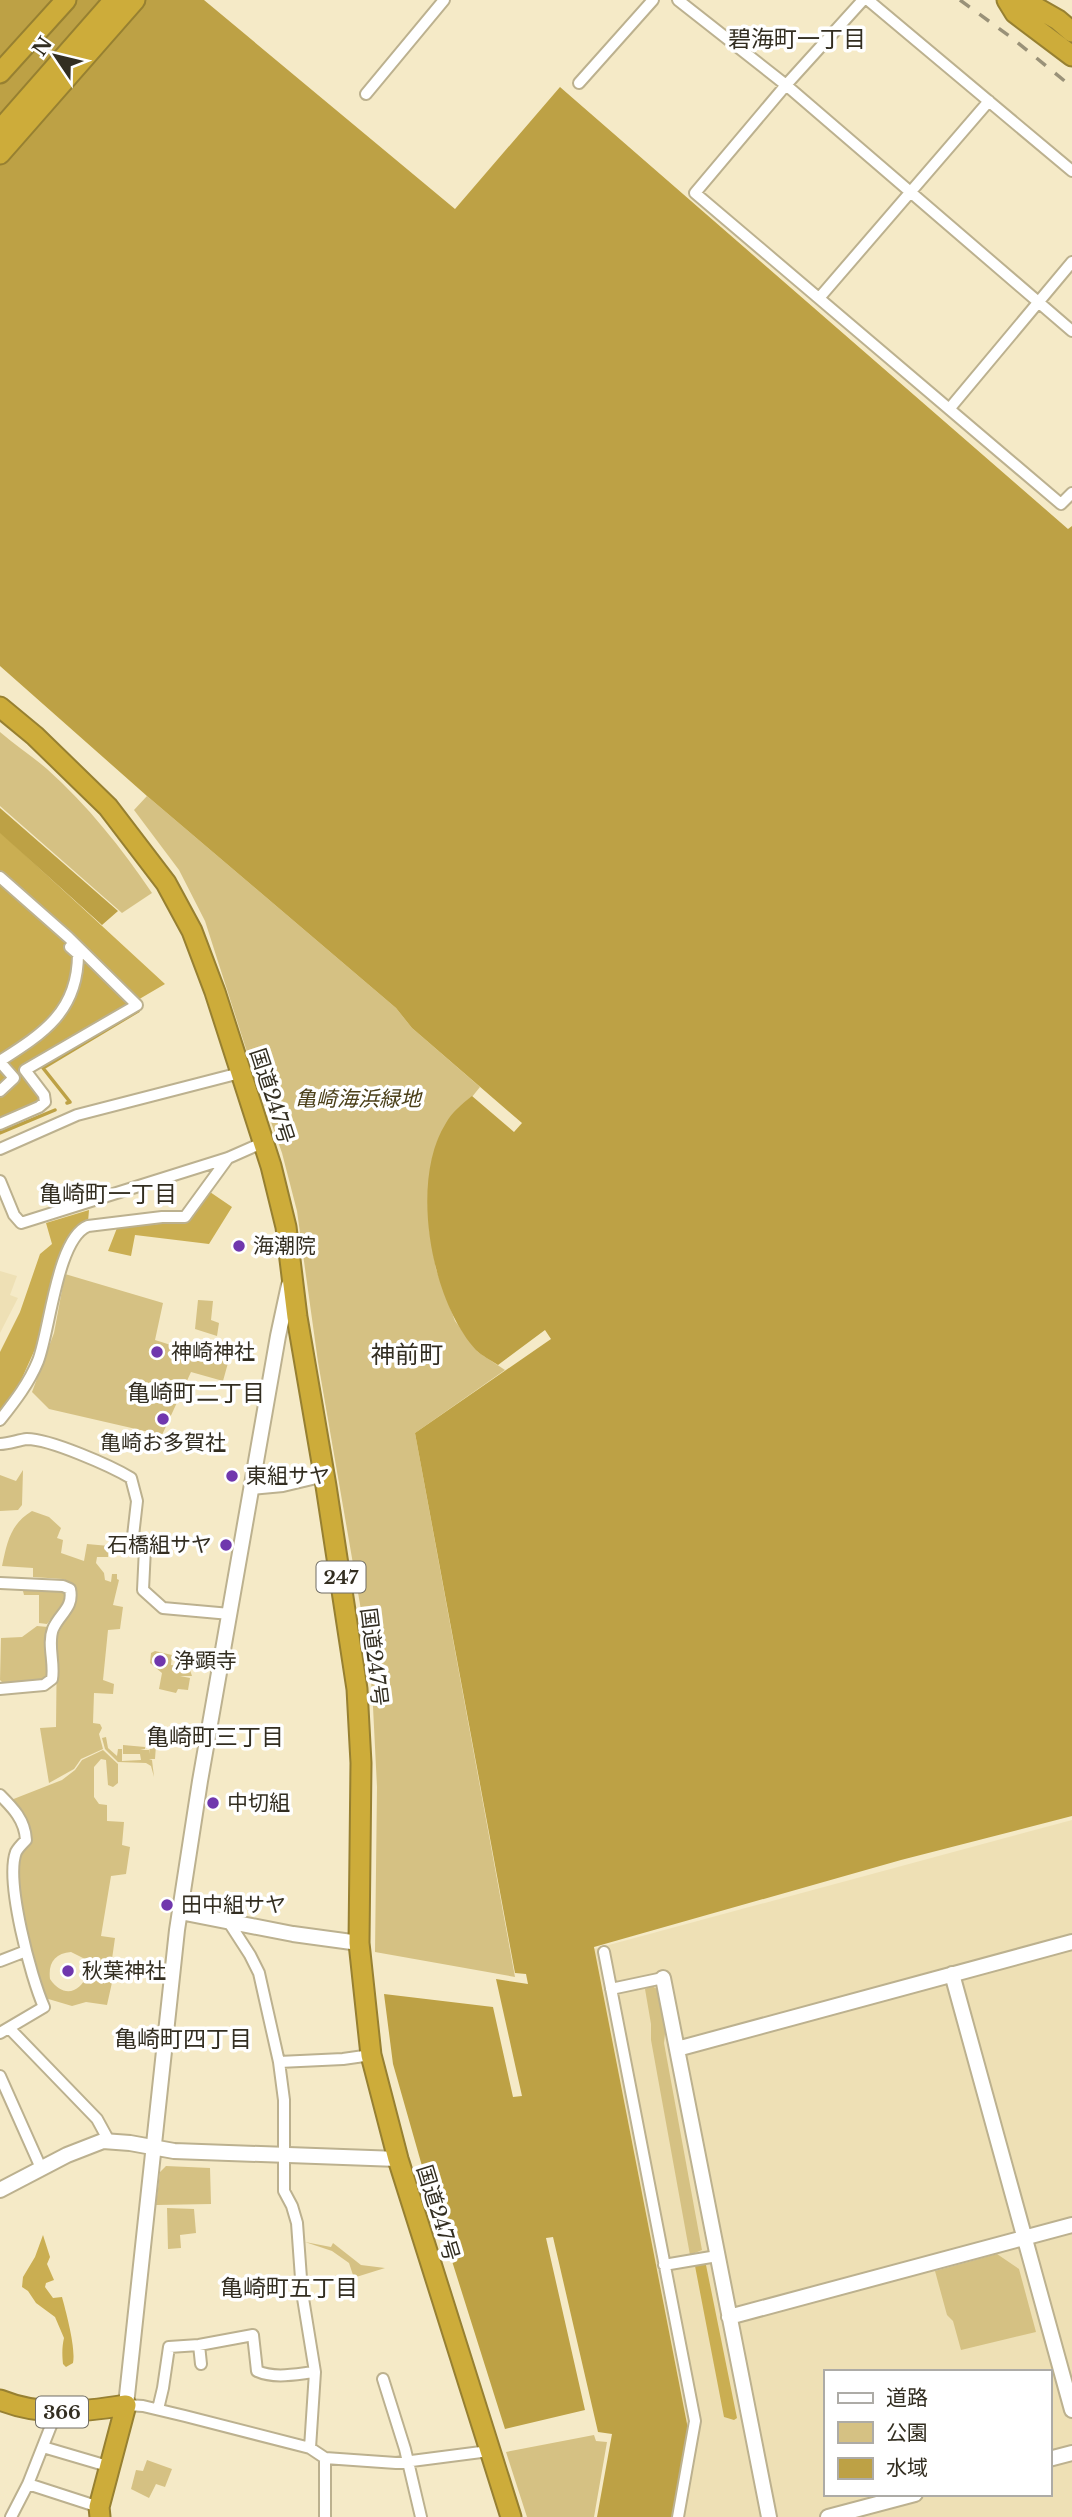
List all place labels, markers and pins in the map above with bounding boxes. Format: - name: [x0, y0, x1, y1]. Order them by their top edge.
- place label: 海潮院: [253, 1233, 316, 1259]
- marker: 海潮院: [231, 1238, 247, 1254]
- place label: 神崎神社: [171, 1339, 255, 1365]
- marker: 神崎神社: [149, 1344, 165, 1360]
- marker: 亀崎お多賀社: [155, 1411, 171, 1427]
- place label: 亀崎お多賀社: [100, 1430, 226, 1456]
- place label: 東組サヤ: [246, 1463, 330, 1489]
- marker: 東組サヤ: [224, 1468, 240, 1484]
- place label: 石橋組サヤ: [107, 1532, 212, 1558]
- marker: 石橋組サヤ: [218, 1537, 234, 1553]
- place label: 浄顕寺: [174, 1648, 237, 1674]
- marker: 浄顕寺: [152, 1653, 168, 1669]
- place label: 中切組: [227, 1790, 290, 1816]
- marker: 中切組: [205, 1795, 221, 1811]
- place label: 田中組サヤ: [181, 1892, 286, 1918]
- marker: 田中組サヤ: [159, 1897, 175, 1913]
- place label: 秋葉神社: [82, 1958, 166, 1984]
- marker: 秋葉神社: [60, 1963, 76, 1979]

